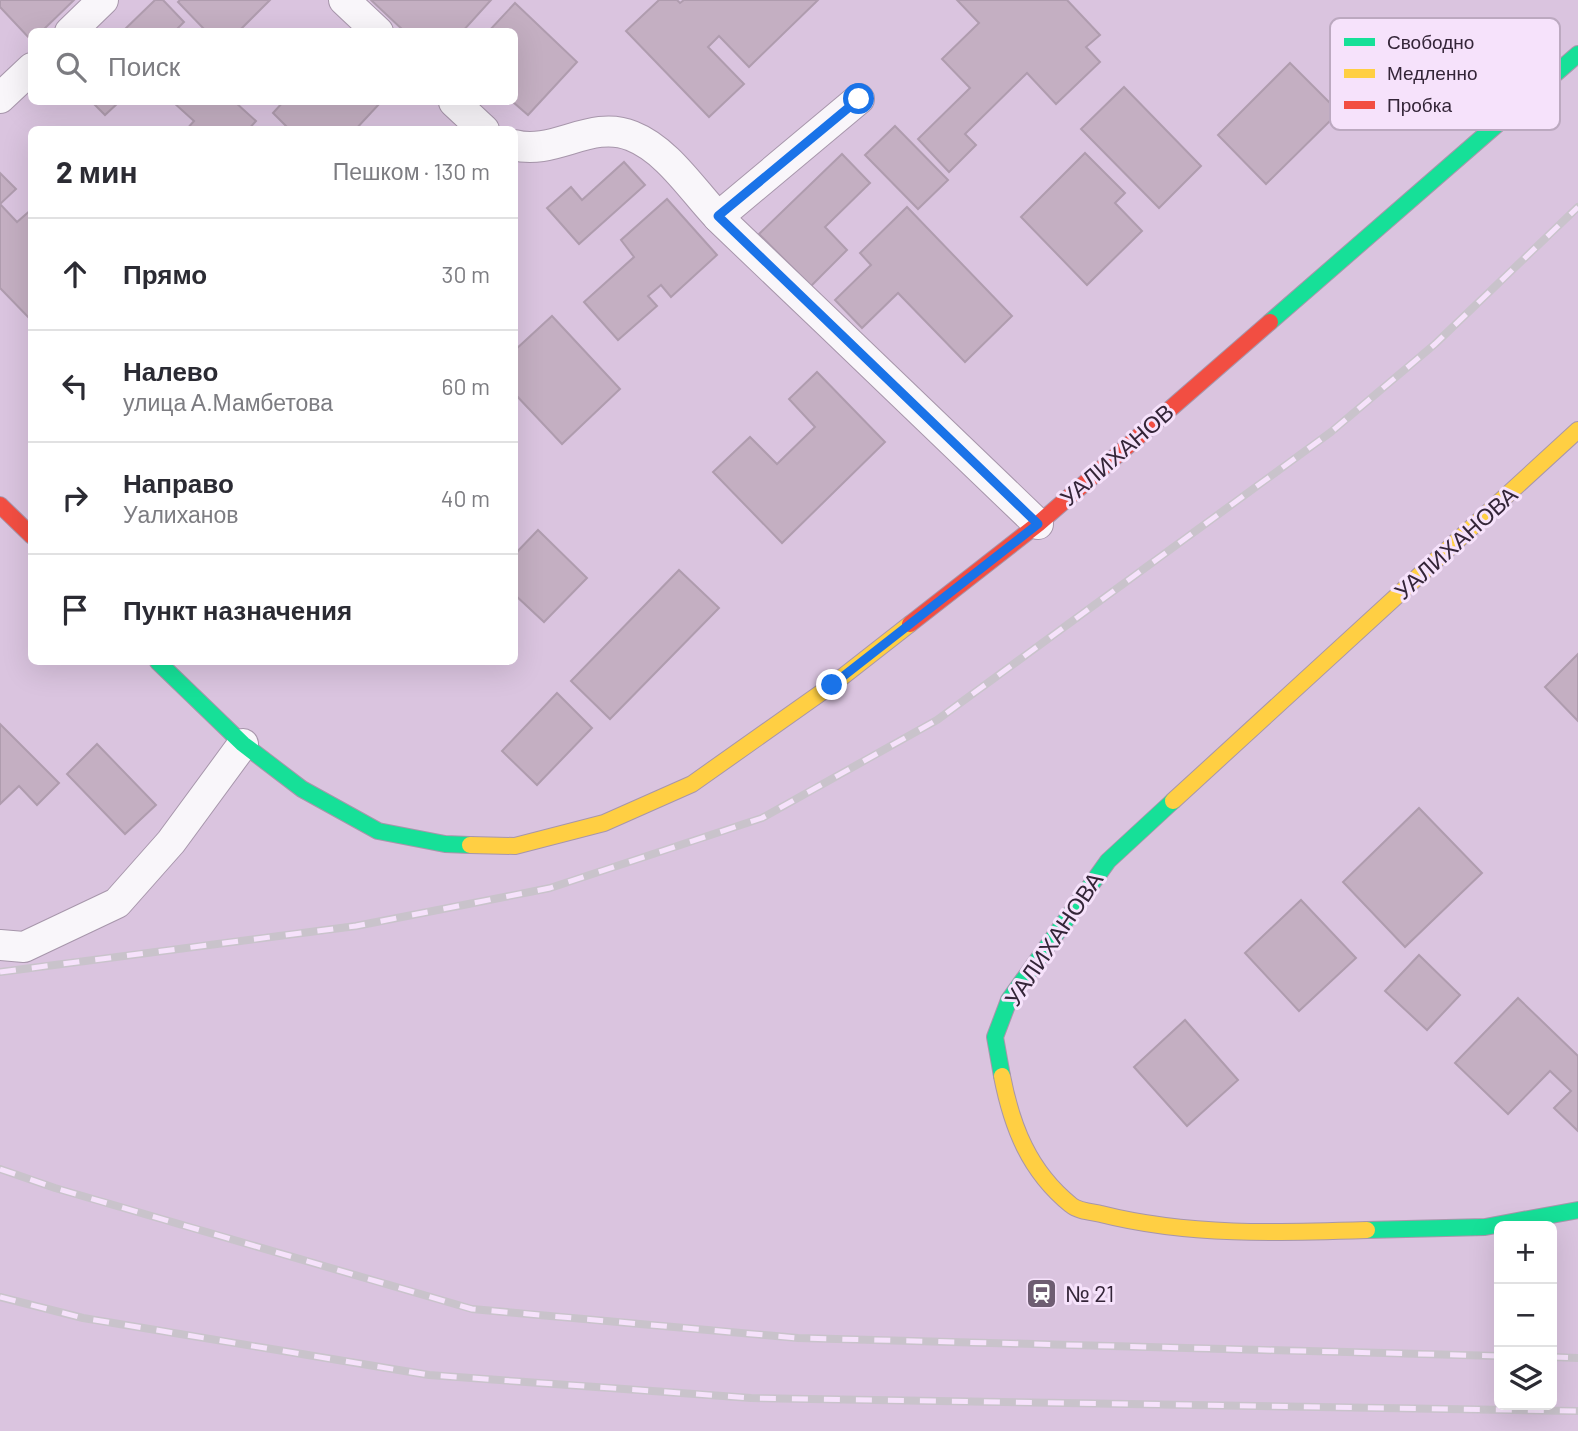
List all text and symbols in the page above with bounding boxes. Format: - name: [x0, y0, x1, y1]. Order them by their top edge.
- legend: [1330, 18, 1560, 130]
- search box: [28, 28, 518, 105]
- text: Свободно: [1387, 30, 1474, 53]
- icon: search: [52, 48, 90, 86]
- text: Поиск: [108, 50, 180, 81]
- text: Медленно: [1387, 61, 1477, 84]
- route start: [843, 83, 874, 114]
- text: Пробка: [1387, 93, 1452, 116]
- text: 2 мин: [56, 153, 138, 189]
- text: Пешком · 130 m: [333, 157, 490, 185]
- icon: ahead: [56, 255, 94, 293]
- text: Прямо: [123, 258, 207, 289]
- text: 30 m: [442, 260, 490, 288]
- text: Налево: [123, 355, 218, 386]
- icon: left: [56, 367, 94, 405]
- text: 60 m: [442, 372, 490, 400]
- text: улица А.Мамбетова: [123, 388, 333, 416]
- street label: УАЛИХАНОВ: [1054, 397, 1179, 511]
- text: Направо: [123, 467, 234, 498]
- icon: right: [56, 479, 94, 517]
- street label: УАЛИХАНОВА: [1388, 479, 1523, 605]
- text: 40 m: [441, 484, 490, 512]
- text: Уалиханов: [123, 500, 238, 528]
- icon: arrive: [56, 591, 94, 629]
- text: Пункт назначения: [123, 594, 352, 625]
- route end: [816, 669, 847, 700]
- street label: УАЛИХАНОВА: [998, 866, 1109, 1011]
- map controls: [1494, 1221, 1557, 1410]
- button: +: [1494, 1221, 1557, 1284]
- station icon: № 21: [1025, 1277, 1059, 1311]
- place label: № 21: [1065, 1279, 1114, 1307]
- button: −: [1494, 1284, 1557, 1347]
- button: layers: [1494, 1347, 1557, 1410]

